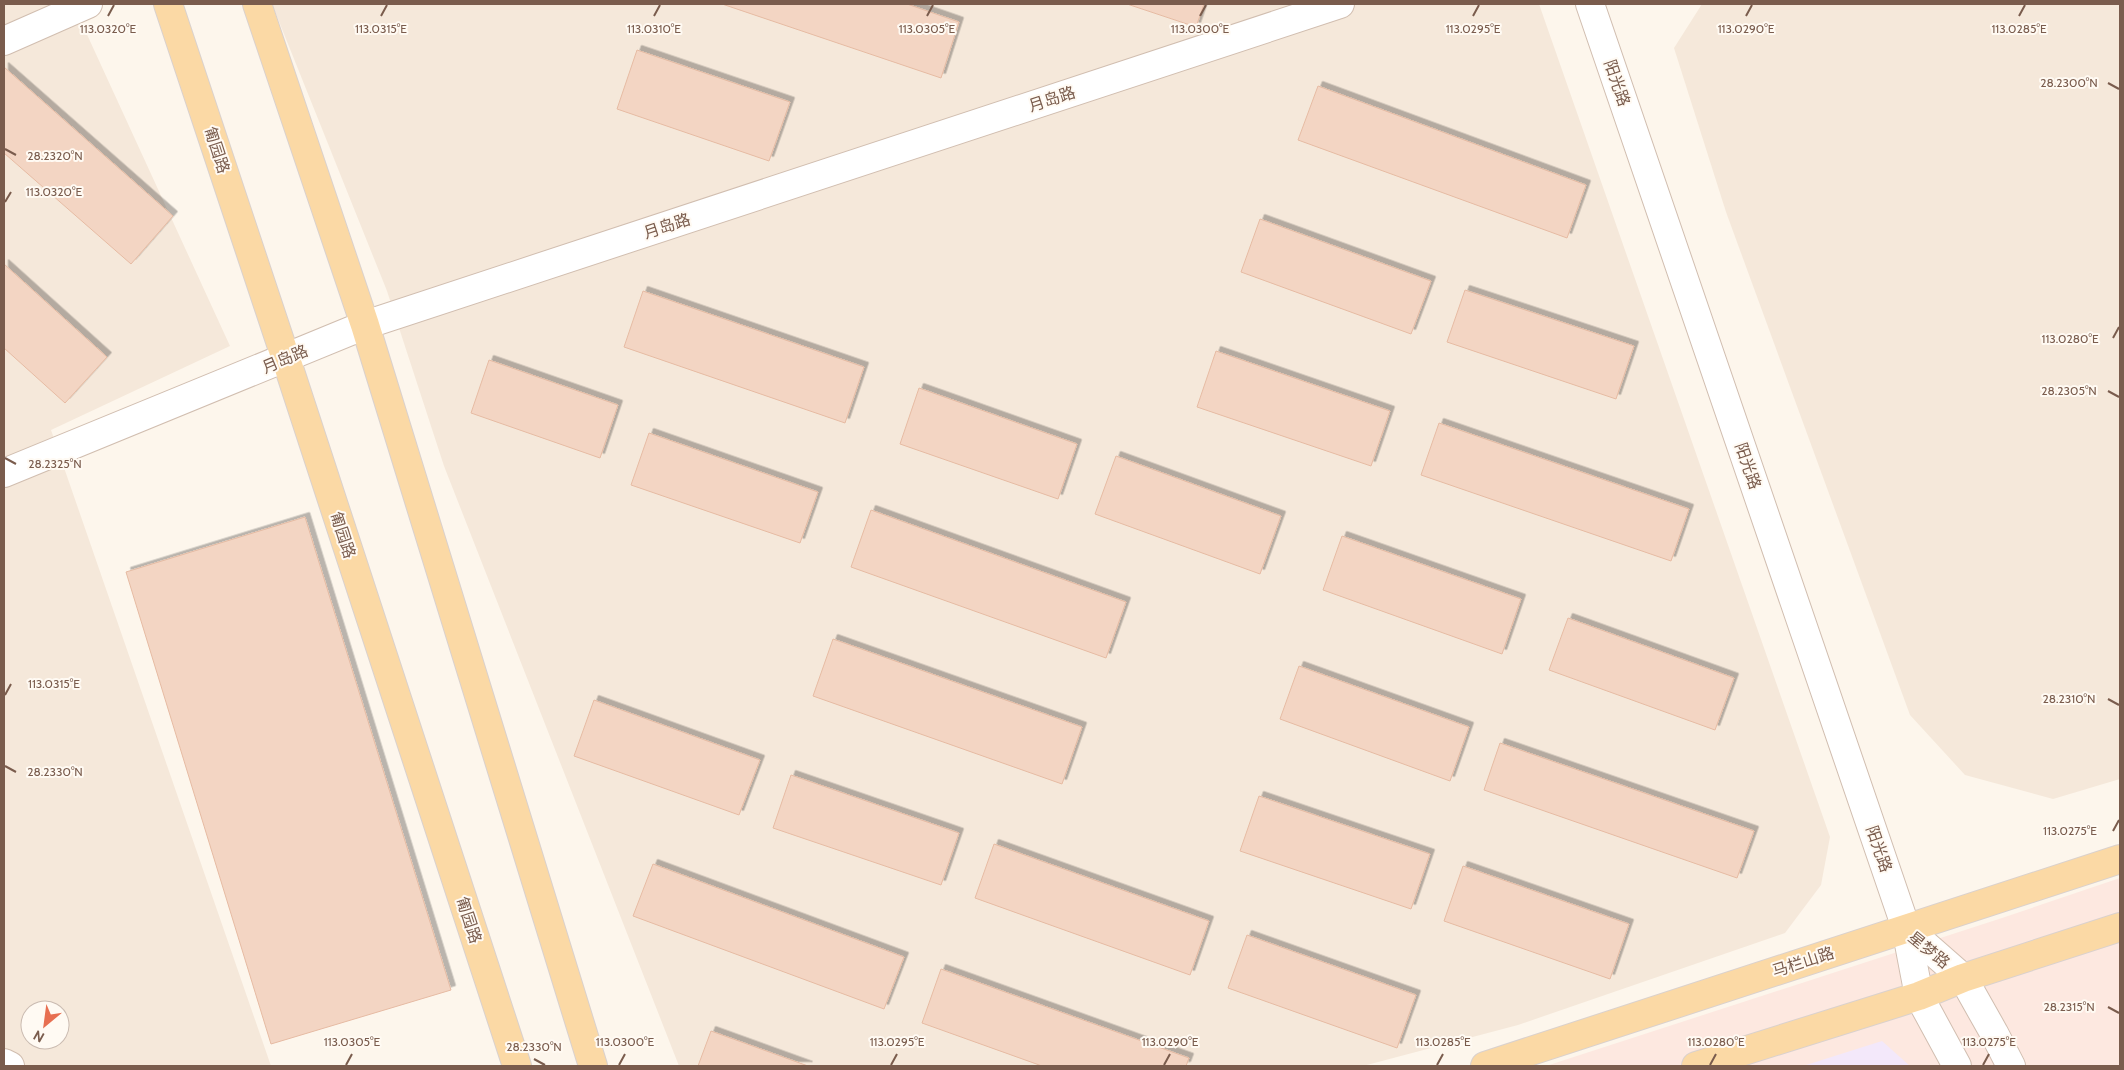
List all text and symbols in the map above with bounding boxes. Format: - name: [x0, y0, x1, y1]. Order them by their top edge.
- text: 113.0320°E: [80, 21, 136, 36]
- text: 113.0315°E: [355, 21, 407, 36]
- text: 113.0310°E: [627, 21, 681, 36]
- text: 113.0305°E: [899, 21, 956, 36]
- text: 113.0300°E: [1171, 21, 1230, 36]
- text: 113.0295°E: [1446, 21, 1501, 36]
- text: 113.0290°E: [1718, 21, 1775, 36]
- text: 113.0285°E: [1991, 21, 2047, 36]
- street label: 阳光路: [1600, 57, 1634, 109]
- text: 28.2300°N: [2040, 75, 2098, 90]
- street label: 月岛路: [1026, 83, 1078, 115]
- street label: 匍园路: [201, 124, 233, 176]
- text: 28.2320°N: [27, 148, 83, 163]
- text: 113.0320°E: [26, 184, 82, 199]
- street label: 月岛路: [641, 210, 693, 242]
- text: 113.0280°E: [2041, 331, 2099, 346]
- street label: 月岛路: [259, 341, 311, 377]
- text: 28.2305°N: [2041, 383, 2097, 398]
- street label: 阳光路: [1731, 440, 1765, 492]
- text: 28.2325°N: [28, 456, 82, 471]
- street label: 匍园路: [327, 509, 359, 561]
- text: 113.0315°E: [28, 676, 80, 691]
- text: 28.2310°N: [2042, 691, 2096, 706]
- text: 28.2330°N: [27, 764, 83, 779]
- street label: 阳光路: [1862, 823, 1896, 875]
- text: 113.0275°E: [2043, 823, 2097, 838]
- street label: 匍园路: [453, 894, 485, 946]
- street label: 星梦路: [1904, 928, 1954, 972]
- street label: 马栏山路: [1770, 943, 1836, 981]
- text: 28.2315°N: [2043, 999, 2095, 1014]
- north arrow: [20, 1000, 70, 1050]
- text: N: [30, 1026, 47, 1047]
- text: 113.0305°E: [324, 1034, 381, 1049]
- text: 113.0300°E: [596, 1034, 655, 1049]
- text: 113.0295°E: [870, 1034, 925, 1049]
- text: 113.0290°E: [1142, 1034, 1199, 1049]
- text: 113.0285°E: [1415, 1034, 1471, 1049]
- text: 113.0280°E: [1687, 1034, 1745, 1049]
- text: 113.0275°E: [1962, 1034, 2016, 1049]
- text: 28.2330°N: [506, 1039, 562, 1054]

